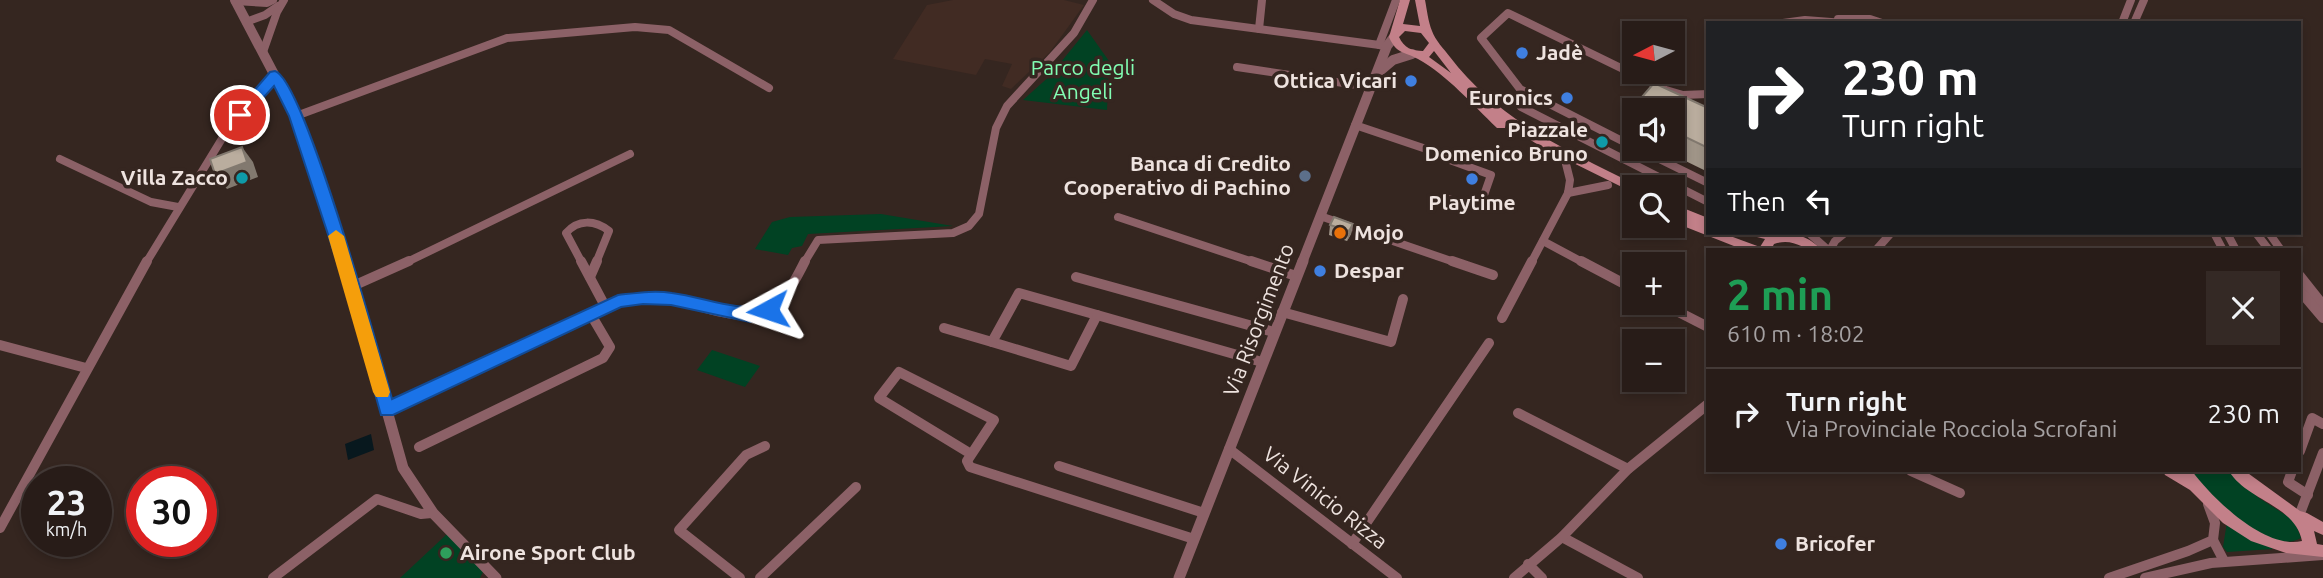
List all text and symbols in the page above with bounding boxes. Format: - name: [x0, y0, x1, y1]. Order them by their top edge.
- north arrow: [1622, 21, 1685, 84]
- map controls: [1622, 21, 1685, 392]
- place label: Jadè: [1536, 40, 1583, 64]
- marker: Jadè: [1514, 45, 1530, 61]
- icon: right: [1727, 49, 1818, 140]
- text: 230 m: [1842, 49, 1979, 104]
- park label: Parco degli Angeli: [1031, 55, 1135, 103]
- place label: Ottica Vicari: [1273, 68, 1397, 92]
- marker: Ottica Vicari: [1403, 73, 1419, 89]
- pin: [210, 85, 270, 145]
- place label: Euronics: [1469, 85, 1553, 109]
- marker: Euronics: [1559, 90, 1575, 106]
- icon: arrive: [221, 96, 259, 134]
- button: sound: [1622, 98, 1685, 161]
- text: Turn right: [1842, 107, 1984, 143]
- place label: Piazzale Domenico Bruno: [1424, 117, 1588, 165]
- marker: Piazzale Domenico Bruno: [1594, 134, 1610, 150]
- place label: Banca di Credito Cooperativo di Pachino: [1064, 151, 1291, 199]
- place label: Villa Zacco: [121, 165, 228, 189]
- marker: Banca di Credito Cooperativo di Pachino: [1297, 168, 1313, 184]
- marker: Villa Zacco: [234, 170, 250, 186]
- marker: Playtime: [1464, 171, 1480, 187]
- button: search: [1622, 175, 1685, 238]
- icon: left: [1800, 182, 1838, 220]
- text: Then: [1727, 187, 1786, 216]
- place label: Playtime: [1428, 190, 1516, 214]
- place label: Mojo: [1354, 220, 1404, 244]
- marker: Mojo: [1332, 225, 1348, 241]
- street label: Via Risorgimento: [1218, 240, 1298, 399]
- button: +: [1622, 252, 1685, 315]
- place label: Despar: [1334, 258, 1404, 282]
- marker: Despar: [1312, 263, 1328, 279]
- text: 2 min: [1727, 271, 1833, 318]
- button: close: [2206, 271, 2280, 345]
- position arrow: [731, 273, 805, 347]
- text: 610 m · 18:02: [1727, 321, 1865, 346]
- button: −: [1622, 329, 1685, 392]
- text: Turn right: [1786, 387, 1907, 416]
- icon: right: [1727, 395, 1765, 433]
- text: 230 m: [2208, 399, 2280, 428]
- text: Via Provinciale Rocciola Scrofani: [1786, 416, 2117, 441]
- street label: Via Vinicio Rizza: [1259, 441, 1393, 553]
- speed limit sign: 30: [126, 466, 217, 557]
- text: 23: [47, 482, 86, 522]
- text: km/h: [46, 519, 87, 539]
- place label: Bricofer: [1795, 531, 1876, 555]
- marker: Bricofer: [1773, 536, 1789, 552]
- place label: Airone Sport Club: [460, 540, 636, 564]
- marker: Airone Sport Club: [438, 545, 454, 561]

